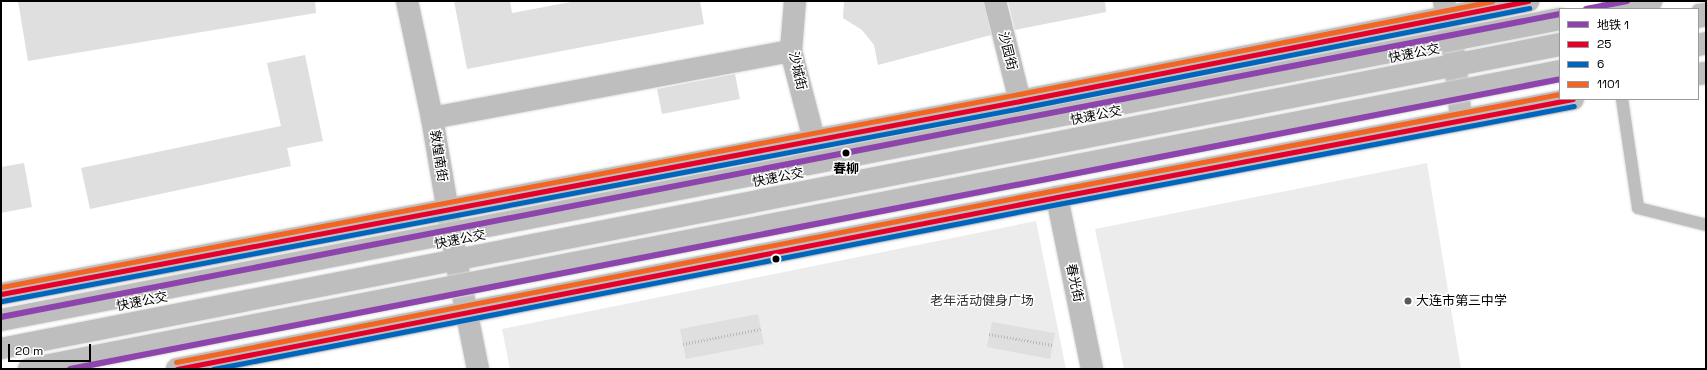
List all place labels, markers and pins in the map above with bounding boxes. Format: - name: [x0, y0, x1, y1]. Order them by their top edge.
- marker: 春柳: [839, 146, 853, 160]
- place label: 春柳: [833, 161, 859, 177]
- unlabelled marker: [771, 254, 781, 264]
- place label: 大连市第三中学: [1416, 293, 1507, 309]
- marker: 大连市第三中学: [1403, 296, 1413, 306]

